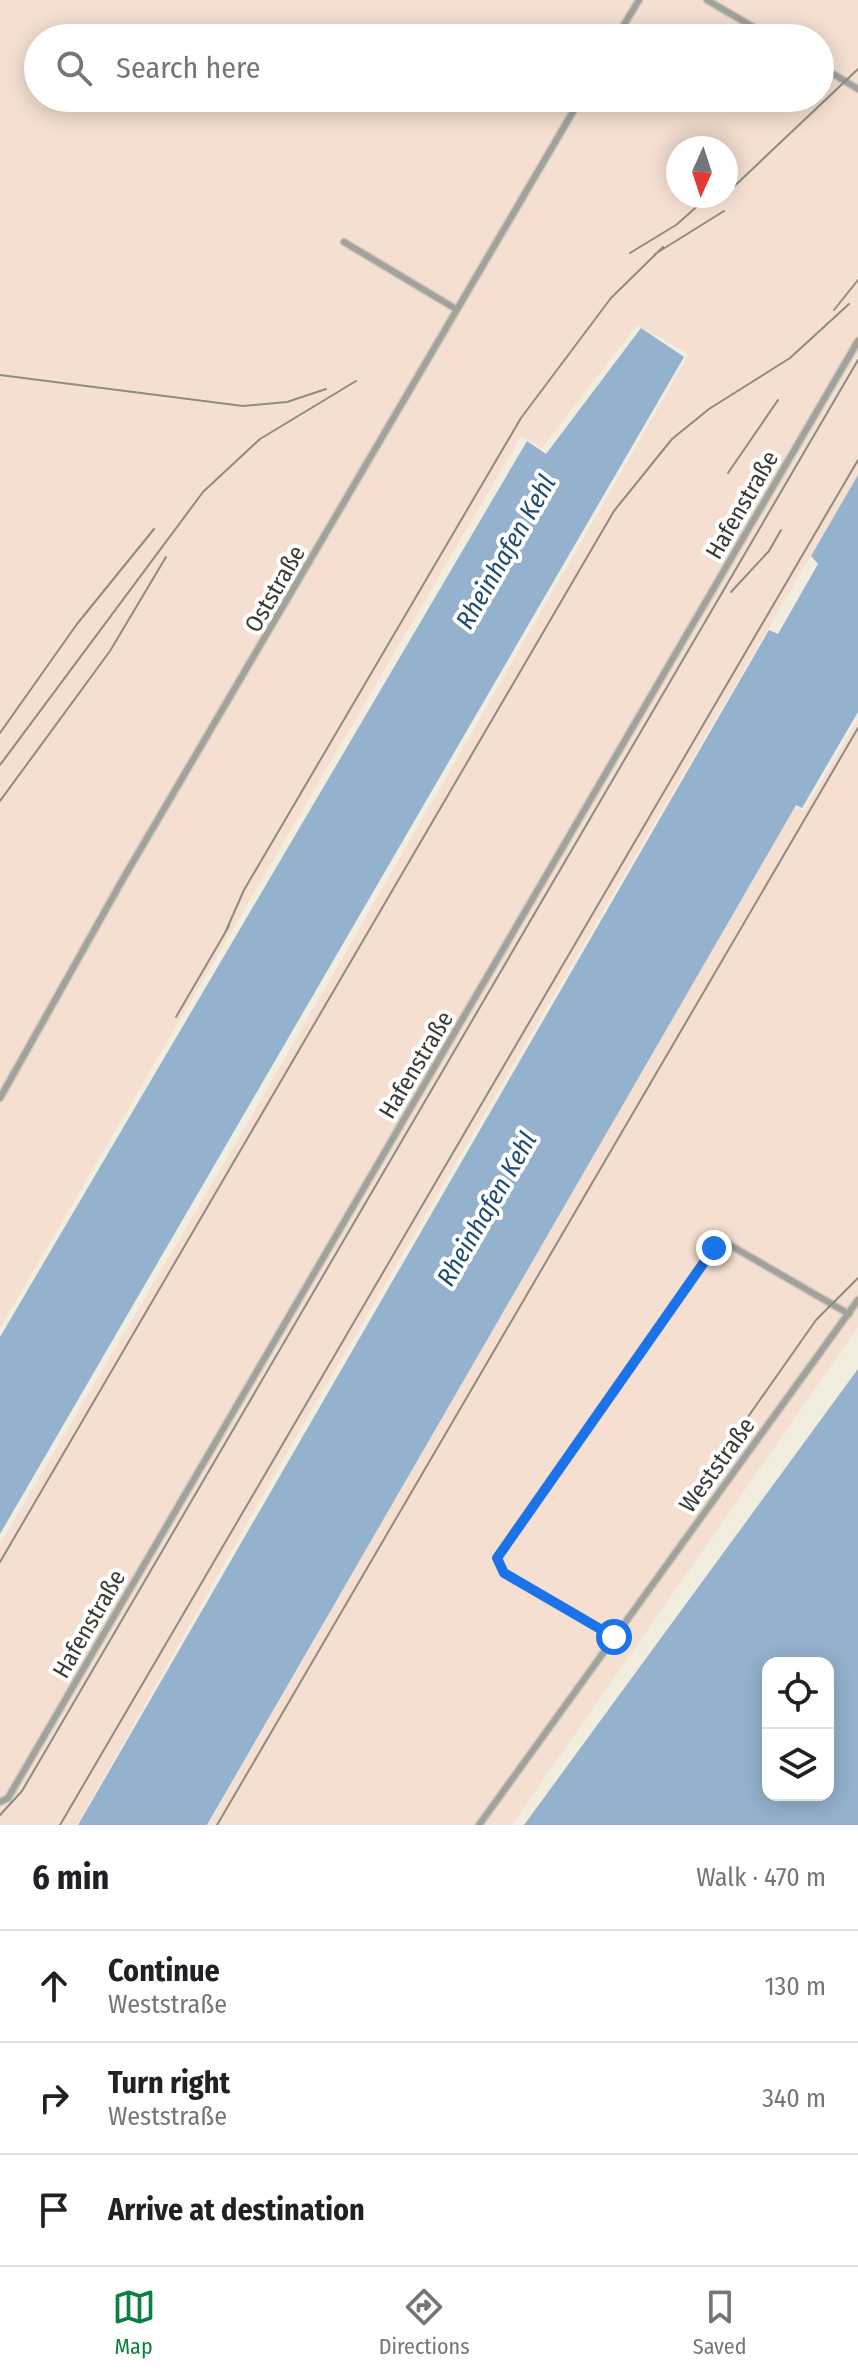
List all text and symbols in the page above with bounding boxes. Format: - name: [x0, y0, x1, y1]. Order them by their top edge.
- search box: [24, 24, 834, 112]
- icon: search: [52, 46, 96, 90]
- text: Search here: [116, 50, 261, 86]
- north arrow: [666, 136, 738, 208]
- street label: Hafenstraße: [700, 446, 784, 564]
- water label: Rheinhafen Kehl: [449, 469, 563, 635]
- street label: Oststraße: [239, 541, 311, 637]
- street label: Hafenstraße: [373, 1006, 459, 1124]
- water label: Rheinhafen Kehl: [430, 1126, 544, 1292]
- route end: [696, 1230, 732, 1266]
- street label: Weststraße: [673, 1412, 761, 1518]
- street label: Hafenstraße: [47, 1565, 131, 1683]
- route start: [596, 1619, 632, 1655]
- map controls: [762, 1657, 834, 1801]
- button: locate: [762, 1657, 834, 1729]
- button: layers: [762, 1729, 834, 1801]
- text: 6 min: [32, 1857, 109, 1898]
- text: Walk · 470 m: [696, 1862, 826, 1893]
- text: Continue: [108, 1953, 220, 1989]
- icon: ahead: [32, 1964, 76, 2008]
- text: 130 m: [764, 1971, 826, 2002]
- text: Weststraße: [108, 1989, 227, 2020]
- text: Turn right: [108, 2065, 230, 2101]
- icon: right: [32, 2076, 76, 2120]
- text: 340 m: [762, 2083, 826, 2114]
- text: Weststraße: [108, 2101, 227, 2132]
- icon: arrive: [32, 2188, 76, 2232]
- text: Arrive at destination: [108, 2192, 365, 2228]
- tab: Map: [112, 2285, 156, 2360]
- tab: Directions: [379, 2285, 470, 2360]
- tab: Saved: [693, 2285, 746, 2360]

